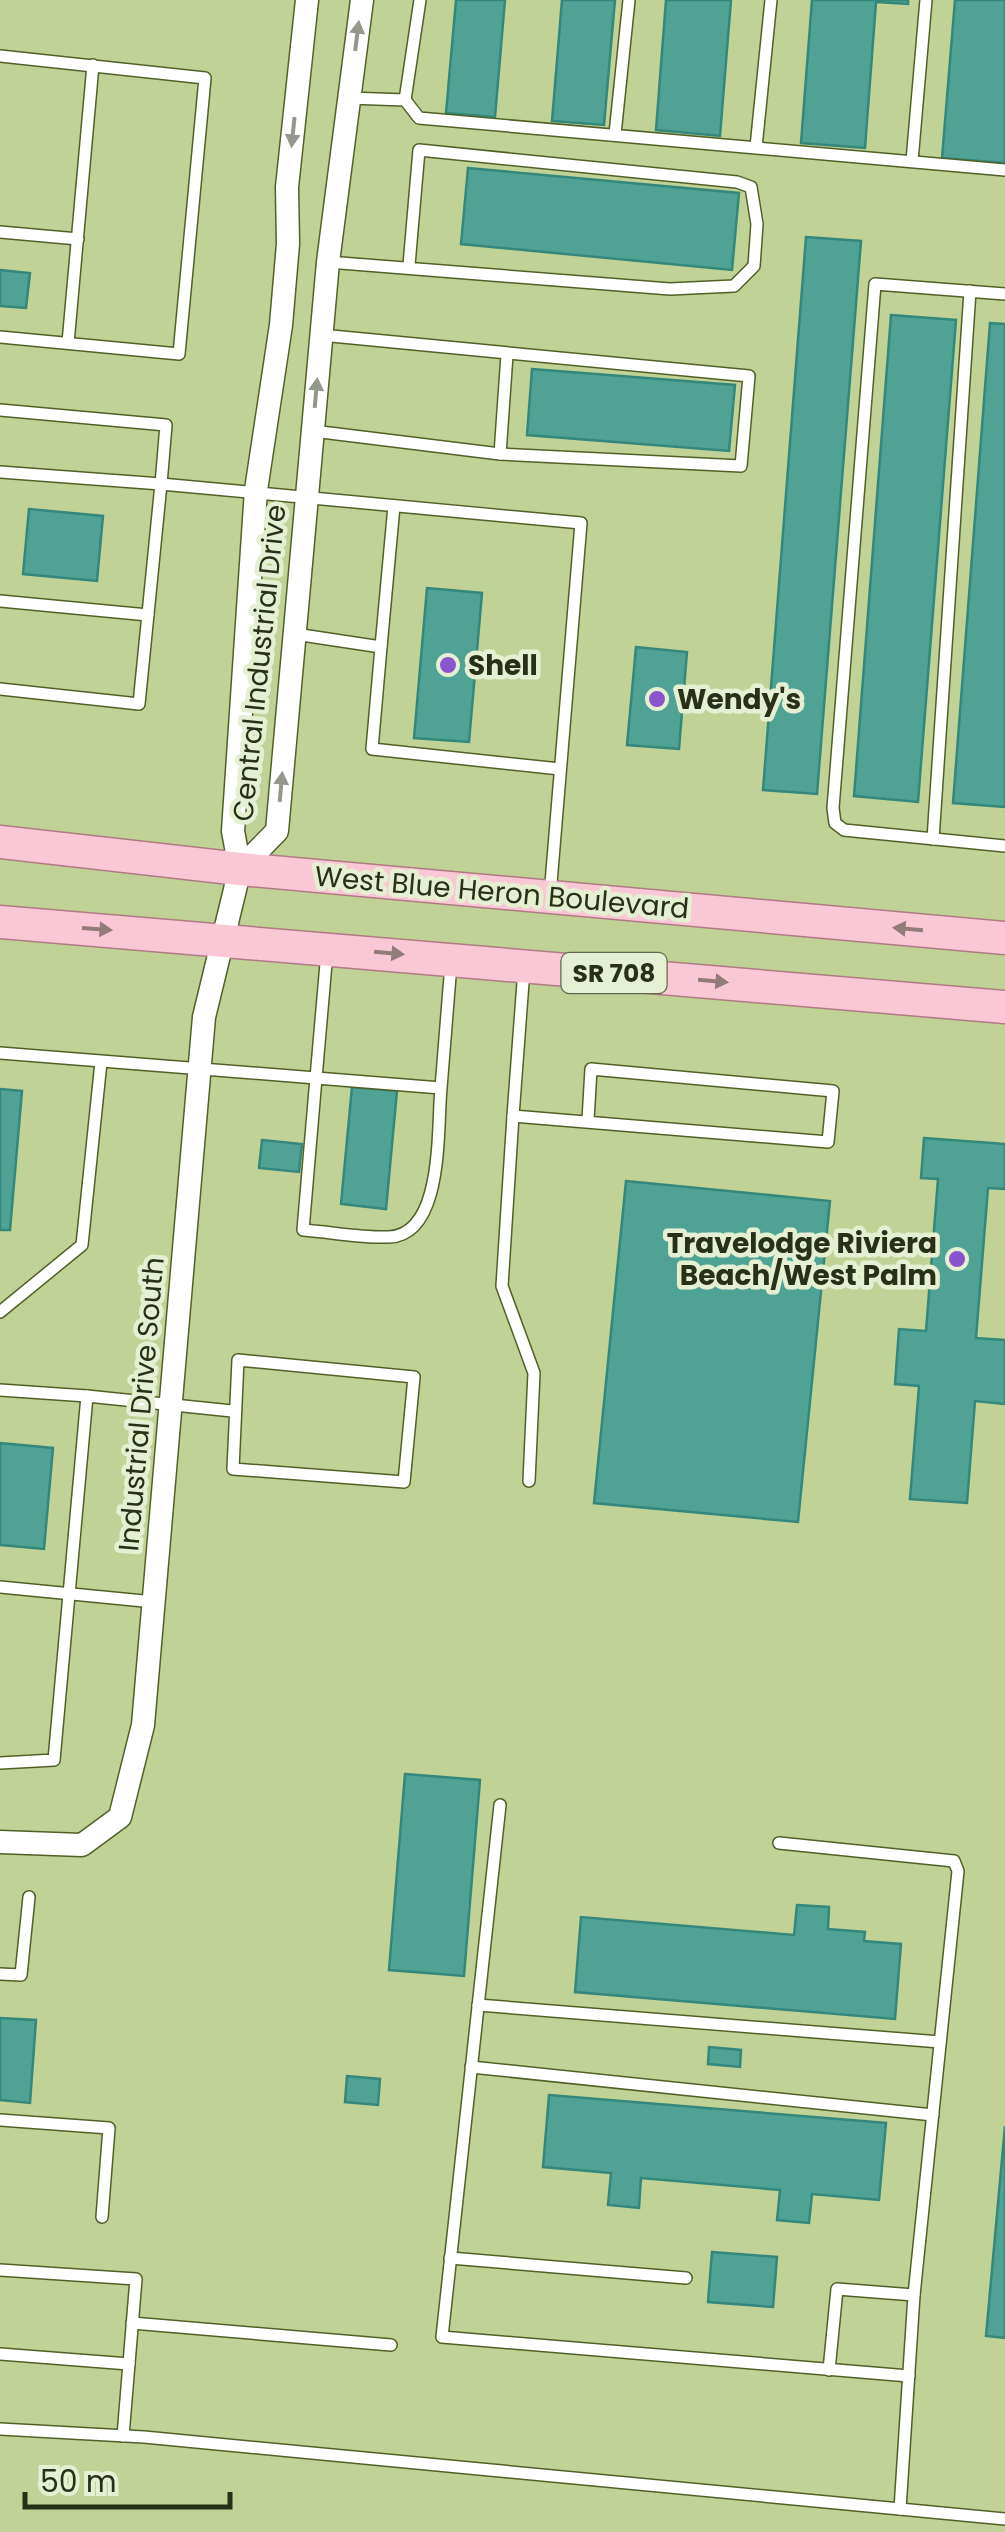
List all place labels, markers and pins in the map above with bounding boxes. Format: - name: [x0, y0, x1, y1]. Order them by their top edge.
- place label: Shell: [468, 646, 538, 685]
- marker: Shell: [437, 654, 459, 676]
- place label: Wendy's: [677, 680, 801, 719]
- marker: Wendy's: [646, 688, 668, 710]
- place label: Travelodge Riviera Beach/West Palm: [667, 1224, 937, 1295]
- marker: Travelodge Riviera Beach/West Palm: [946, 1248, 968, 1270]

